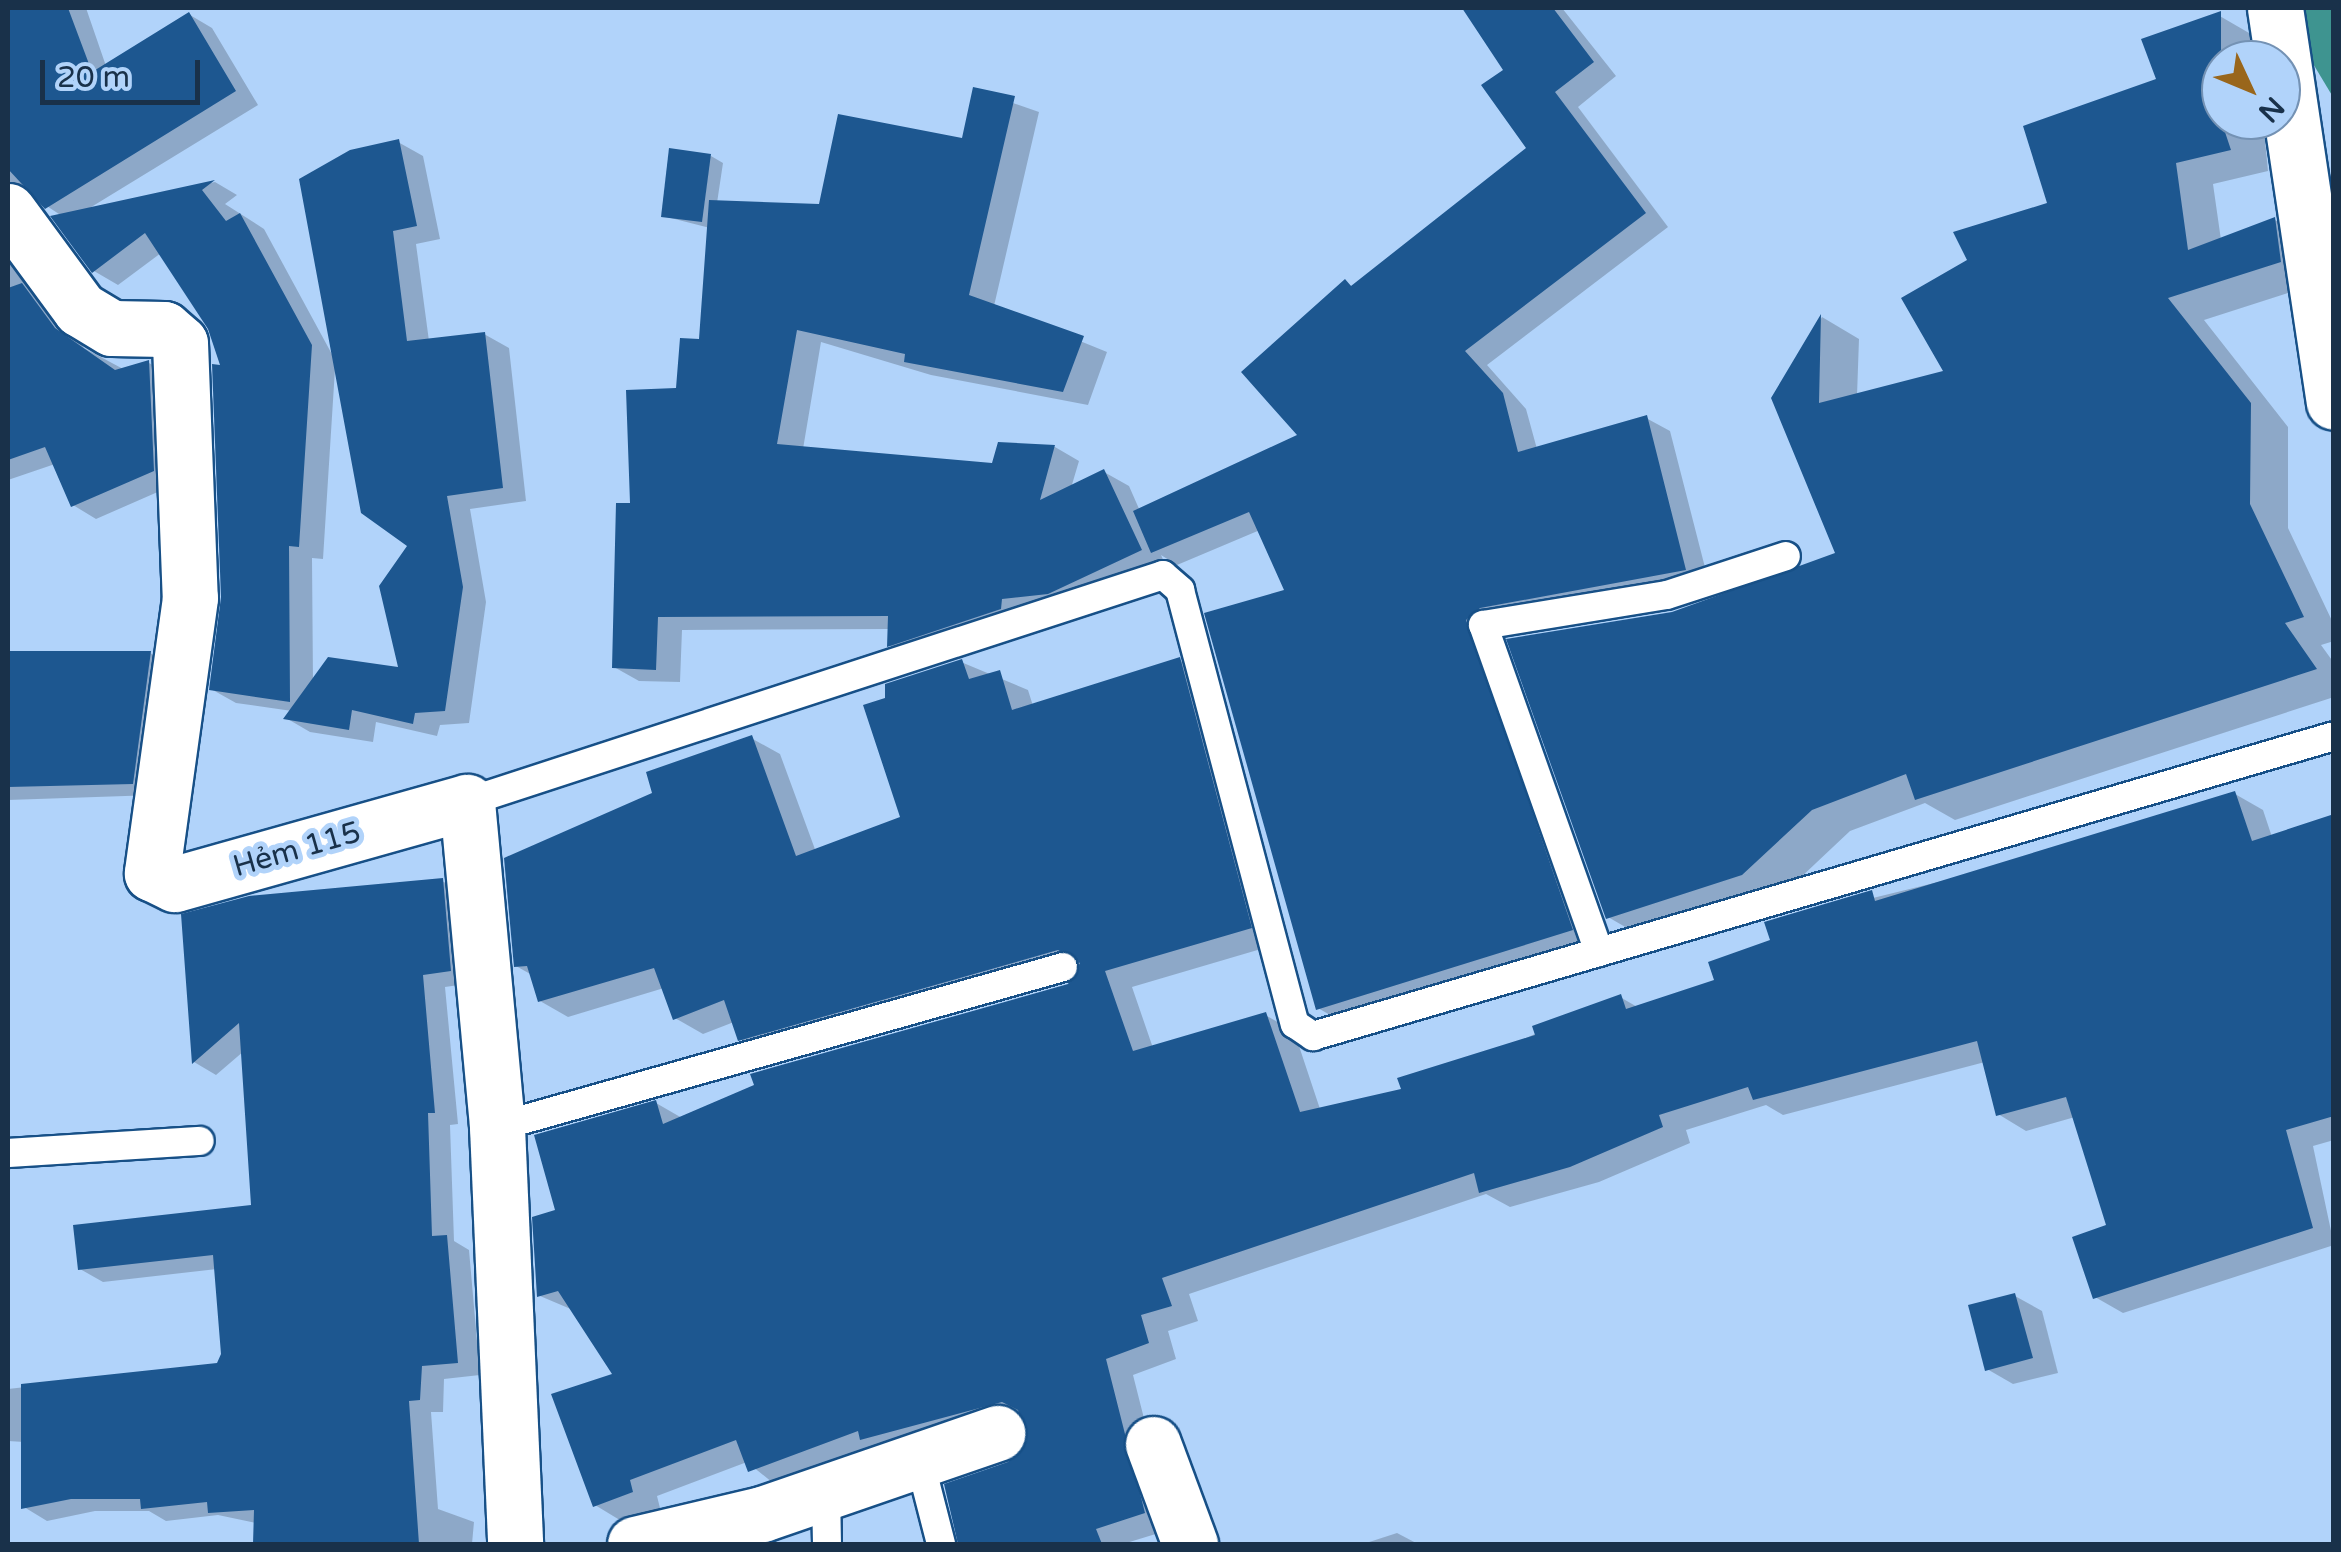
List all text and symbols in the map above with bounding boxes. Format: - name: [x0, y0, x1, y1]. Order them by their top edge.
- scale bar: [45, 40, 205, 102]
- north arrow: [2201, 40, 2301, 140]
- text: 20 m: [57, 59, 130, 96]
- text: N: [2251, 90, 2291, 129]
- street label: Hẻm 115: [229, 815, 365, 885]

